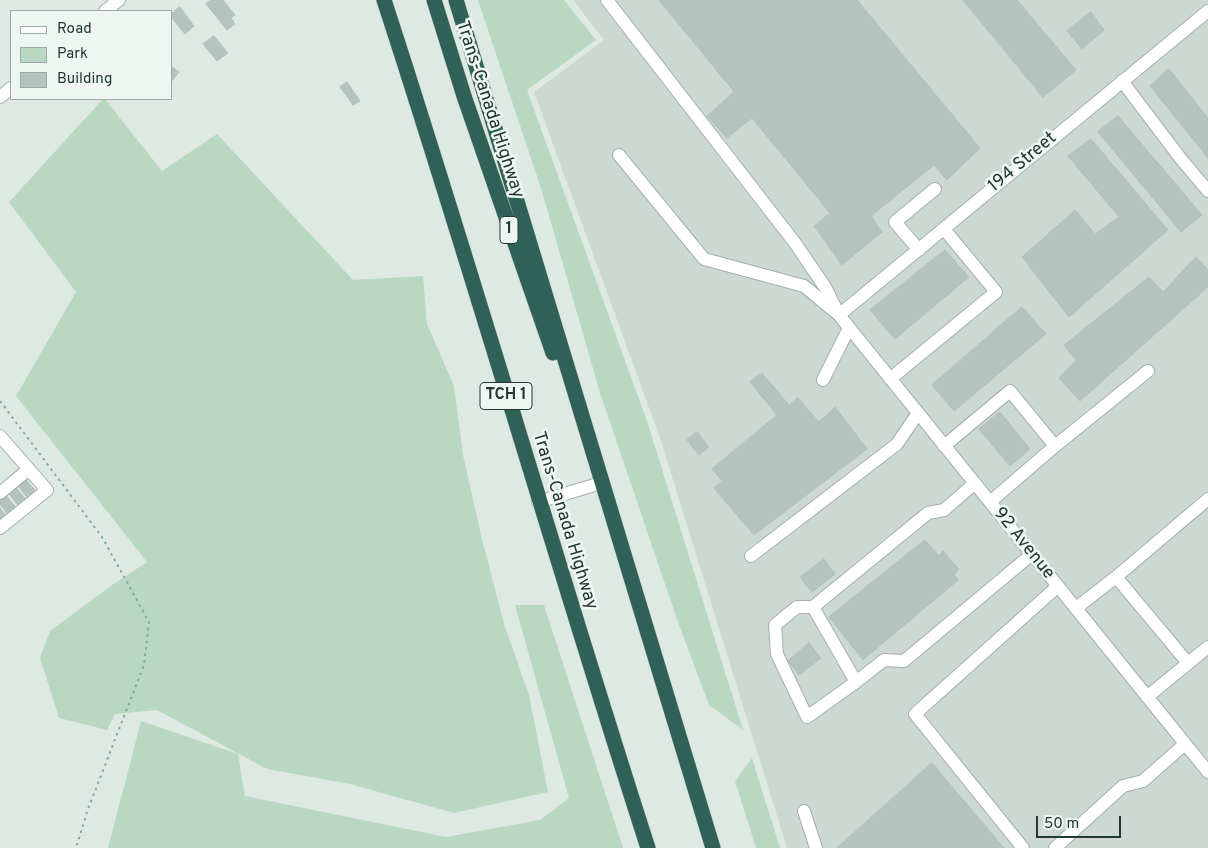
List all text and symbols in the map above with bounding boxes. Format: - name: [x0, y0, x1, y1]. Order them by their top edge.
- legend: [10, 10, 172, 100]
- street label: Trans-Canada Highway: [450, 19, 528, 201]
- text: Road: [57, 20, 92, 39]
- text: Park: [57, 45, 88, 64]
- text: Building: [57, 70, 112, 89]
- street label: 194 Street: [984, 128, 1062, 198]
- road number: 1: [500, 216, 518, 244]
- road number: TCH 1: [480, 382, 532, 410]
- street label: Trans-Canada Highway: [527, 429, 601, 613]
- street label: 92 Avenue: [987, 504, 1059, 584]
- scale bar: [1038, 806, 1123, 838]
- text: 50 m: [1044, 815, 1079, 834]

